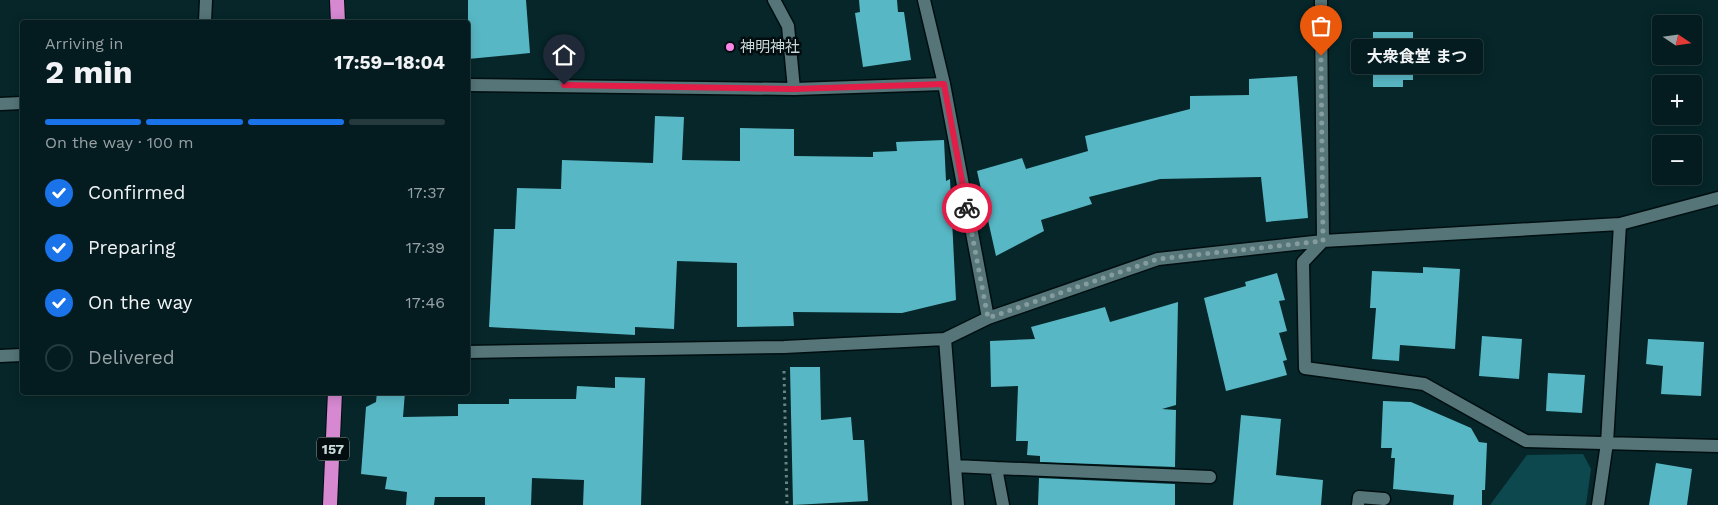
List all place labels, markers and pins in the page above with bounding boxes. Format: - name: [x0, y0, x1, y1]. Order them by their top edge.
- pin: [1300, 5, 1342, 56]
- pin: [543, 34, 585, 85]
- place label: 神明神社: [740, 38, 800, 56]
- callout: 大衆食堂 まつ: [1351, 38, 1484, 74]
- marker: 神明神社: [724, 41, 736, 53]

